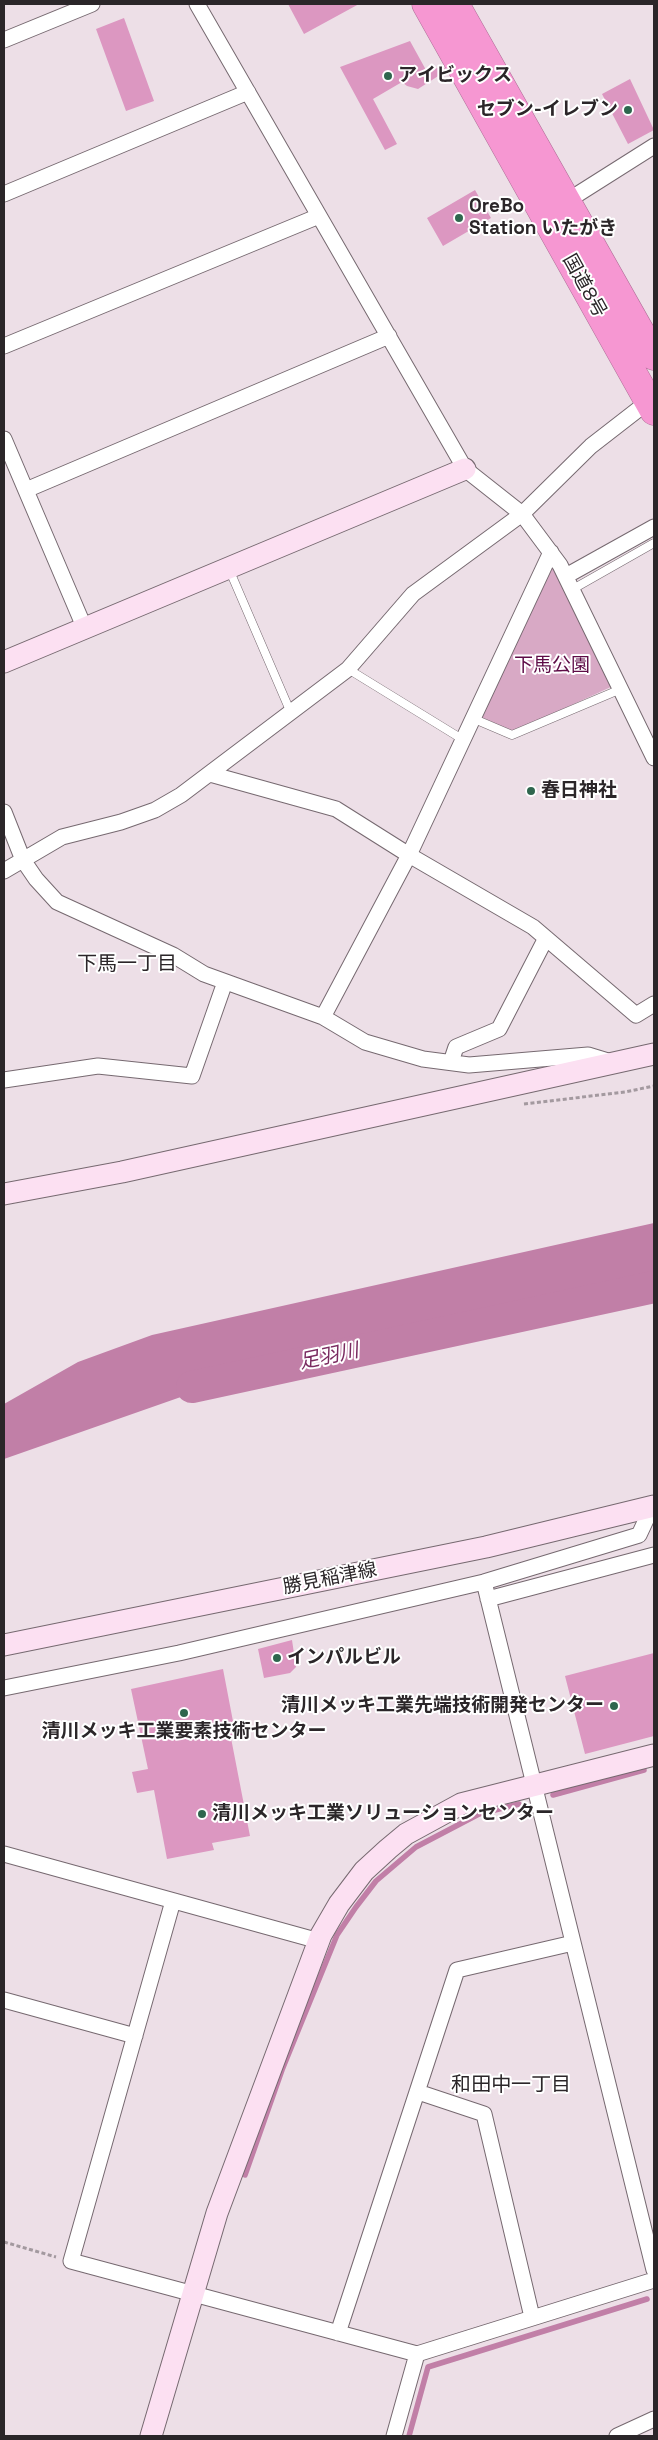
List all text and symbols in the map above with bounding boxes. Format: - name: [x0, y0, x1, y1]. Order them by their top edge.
- place label: アイビックス: [398, 65, 512, 87]
- marker: アイビックス: [382, 70, 394, 82]
- place label: セブン-イレブン: [477, 99, 618, 121]
- marker: セブン-イレブン: [622, 104, 634, 116]
- place label: OreBo Station いたがき: [469, 196, 617, 240]
- marker: OreBo Station いたがき: [453, 212, 465, 224]
- street label: 国道8号: [557, 250, 611, 322]
- park label: 下馬公園: [514, 655, 590, 677]
- place label: 春日神社: [541, 780, 617, 802]
- marker: 春日神社: [525, 785, 537, 797]
- district label: 下馬一丁目: [77, 953, 177, 977]
- water label: 足羽川: [297, 1339, 361, 1375]
- street label: 勝見稲津線: [281, 1559, 379, 1599]
- place label: インパルビル: [287, 1647, 401, 1669]
- marker: インパルビル: [271, 1652, 283, 1664]
- place label: 清川メッキ工業先端技術開発センター: [281, 1695, 604, 1717]
- marker: 清川メッキ工業先端技術開発センター: [608, 1700, 620, 1712]
- marker: 清川メッキ工業要素技術センター: [178, 1707, 190, 1719]
- place label: 清川メッキ工業要素技術センター: [42, 1721, 326, 1743]
- place label: 清川メッキ工業ソリューションセンター: [212, 1803, 554, 1825]
- marker: 清川メッキ工業ソリューションセンター: [196, 1808, 208, 1820]
- district label: 和田中一丁目: [451, 2074, 571, 2098]

